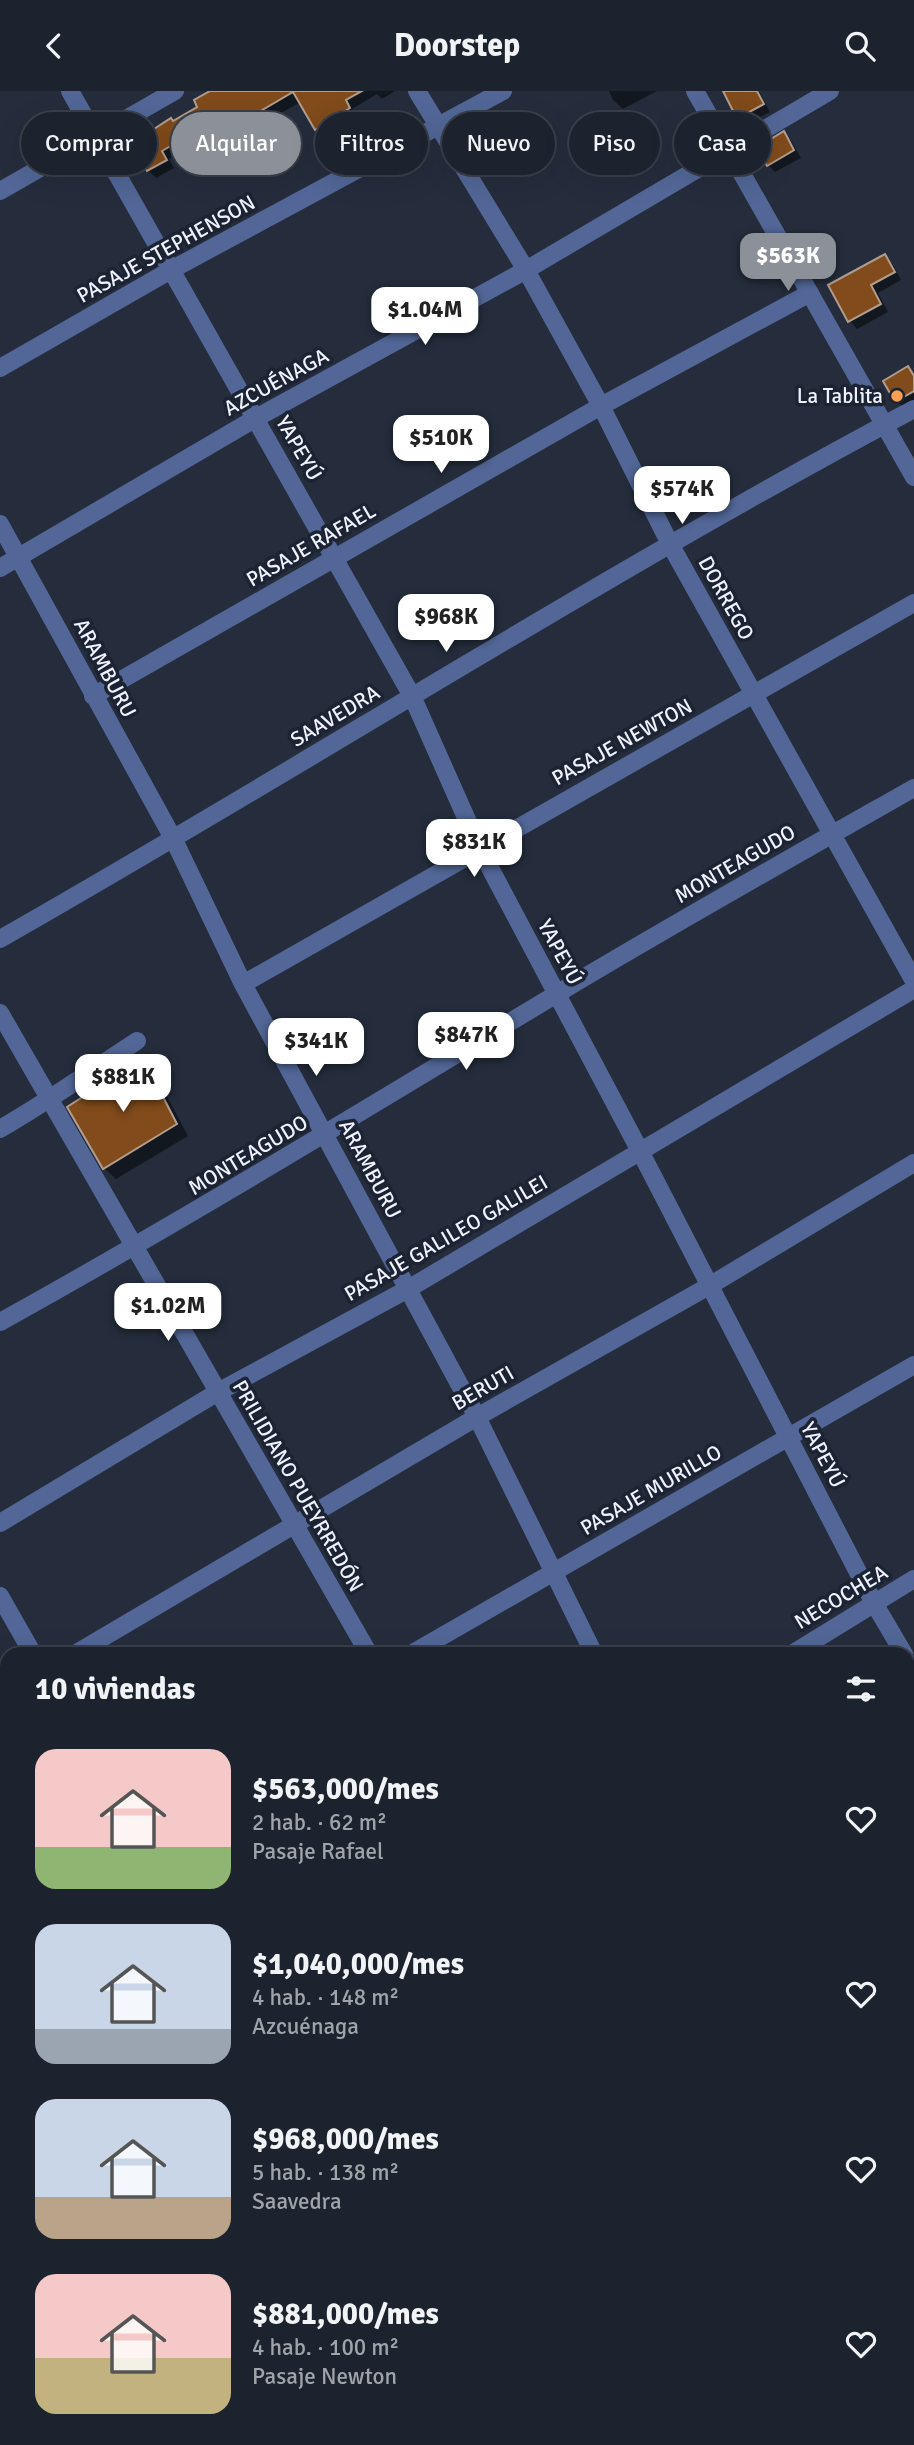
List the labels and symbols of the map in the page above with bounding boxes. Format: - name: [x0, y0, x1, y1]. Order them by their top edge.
- street label: PASAJE STEPHENSON: [72, 189, 260, 309]
- pin: $563K: [739, 233, 837, 293]
- pin: $1.04M: [368, 287, 482, 347]
- street label: AZCUÉNAGA: [219, 342, 333, 421]
- place label: La Tablita: [797, 383, 883, 409]
- marker: La Tablita: [889, 388, 905, 404]
- street label: YAPEYÚ: [270, 411, 328, 485]
- pin: $510K: [392, 415, 490, 475]
- pin: $574K: [633, 467, 731, 526]
- street label: PASAJE RAFAEL: [242, 497, 380, 592]
- street label: DORREGO: [692, 552, 760, 644]
- pin: $968K: [397, 595, 495, 654]
- street label: ARAMBURU: [68, 614, 142, 722]
- street label: SAAVEDRA: [286, 679, 384, 753]
- street label: PASAJE NEWTON: [547, 693, 697, 791]
- pin: $831K: [425, 819, 523, 879]
- street label: MONTEAGUDO: [670, 819, 800, 909]
- street label: YAPEYÚ: [532, 915, 588, 989]
- pin: $847K: [417, 1013, 515, 1072]
- pin: $341K: [267, 1019, 365, 1078]
- pin: $881K: [74, 1055, 172, 1114]
- street label: MONTEAGUDO: [184, 1109, 312, 1201]
- street label: ARAMBURU: [333, 1115, 407, 1223]
- street label: PASAJE GALILEO GALILEI: [340, 1169, 552, 1307]
- pin: $1.02M: [111, 1283, 225, 1343]
- street label: BERUTI: [447, 1360, 519, 1416]
- street label: PRILIDIANO PUEYRREDÓN: [227, 1376, 369, 1596]
- street label: YAPEYÚ: [795, 1418, 851, 1492]
- street label: PASAJE MURILLO: [576, 1439, 726, 1541]
- street label: NECOCHEA: [790, 1559, 892, 1635]

